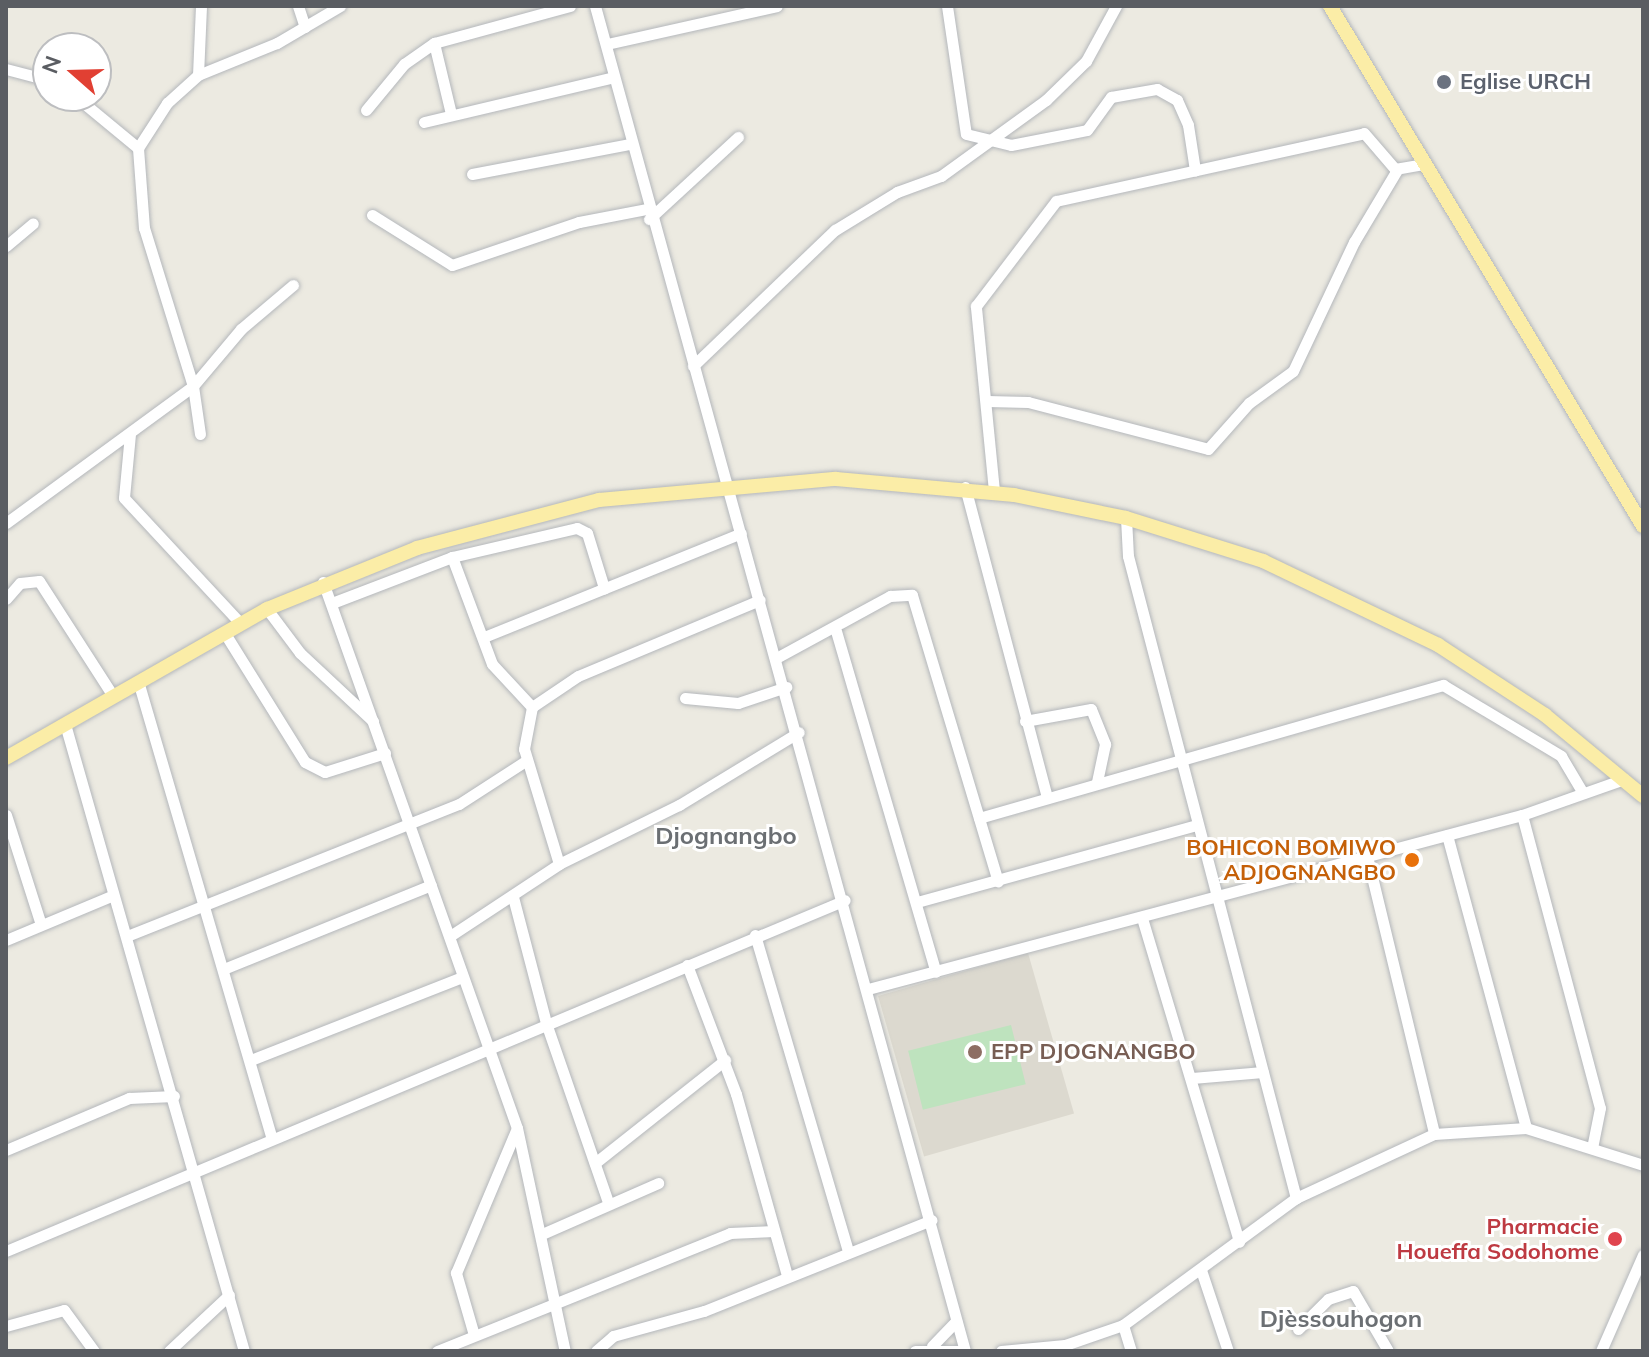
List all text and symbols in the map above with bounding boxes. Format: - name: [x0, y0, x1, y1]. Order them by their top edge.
- north arrow: [32, 32, 112, 112]
- text: N: [35, 52, 67, 77]
- place label: Eglise URCH: [1460, 69, 1591, 95]
- marker: Eglise URCH: [1435, 73, 1453, 91]
- district label: Djognangbo: [655, 822, 797, 850]
- place label: BOHICON BOMIWO ADJOGNANGBO: [1186, 834, 1396, 886]
- marker: BOHICON BOMIWO ADJOGNANGBO: [1403, 851, 1421, 869]
- place label: EPP DJOGNANGBO: [991, 1039, 1196, 1065]
- marker: EPP DJOGNANGBO: [966, 1043, 984, 1061]
- place label: Pharmacie Houeffa Sodohome: [1397, 1213, 1599, 1264]
- marker: Pharmacie Houeffa Sodohome: [1606, 1230, 1624, 1248]
- district label: Djèssouhogon: [1260, 1305, 1422, 1333]

